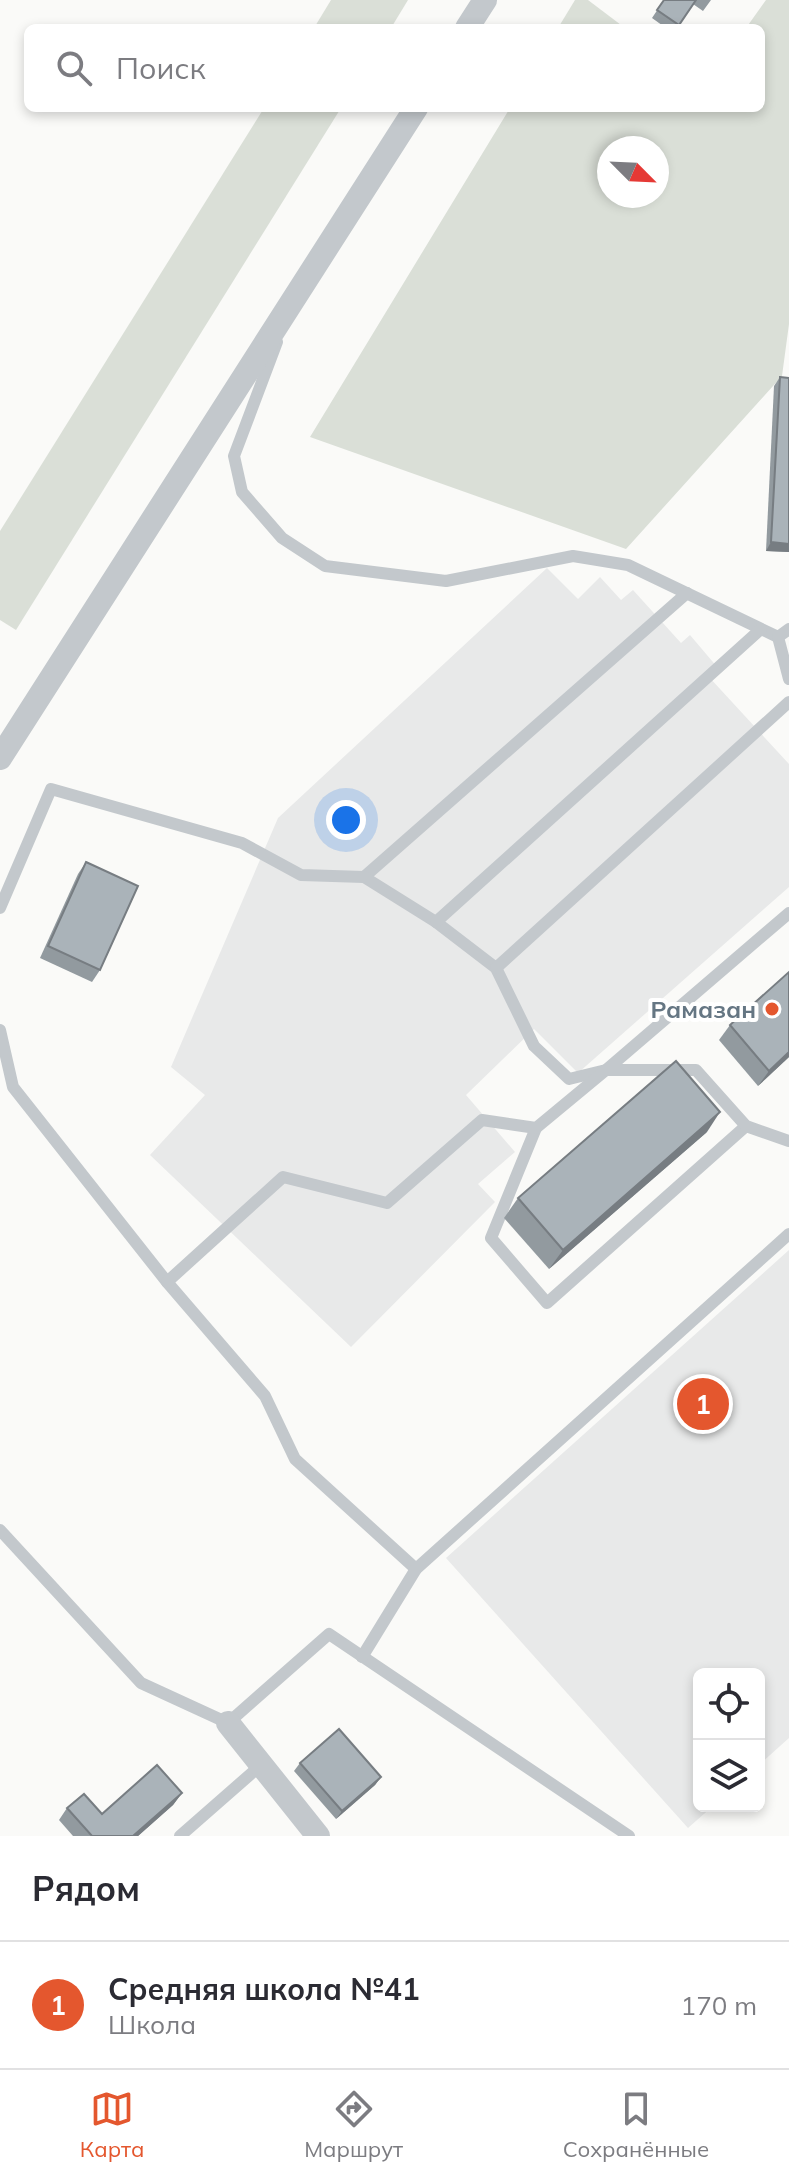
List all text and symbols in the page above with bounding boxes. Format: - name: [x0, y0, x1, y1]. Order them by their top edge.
- search box: [24, 24, 765, 112]
- icon: search: [52, 46, 96, 90]
- text: Поиск: [116, 49, 206, 87]
- north arrow: [597, 136, 669, 208]
- your location: [326, 800, 366, 840]
- place label: Рамазан: [650, 994, 756, 1024]
- marker: Рамазан: [763, 1000, 781, 1018]
- pin: 1: [677, 1374, 729, 1434]
- map controls: [693, 1668, 765, 1812]
- button: locate: [693, 1668, 765, 1740]
- button: layers: [693, 1740, 765, 1812]
- text: Рядом: [32, 1867, 140, 1910]
- text: Средняя школа №41: [108, 1970, 420, 2008]
- text: 1: [50, 1989, 66, 2022]
- text: 170 m: [681, 1989, 757, 2022]
- text: Школа: [108, 2008, 196, 2041]
- tab: Карта: [80, 2087, 145, 2163]
- tab: Маршрут: [304, 2087, 403, 2163]
- tab: Сохранённые: [563, 2087, 709, 2163]

